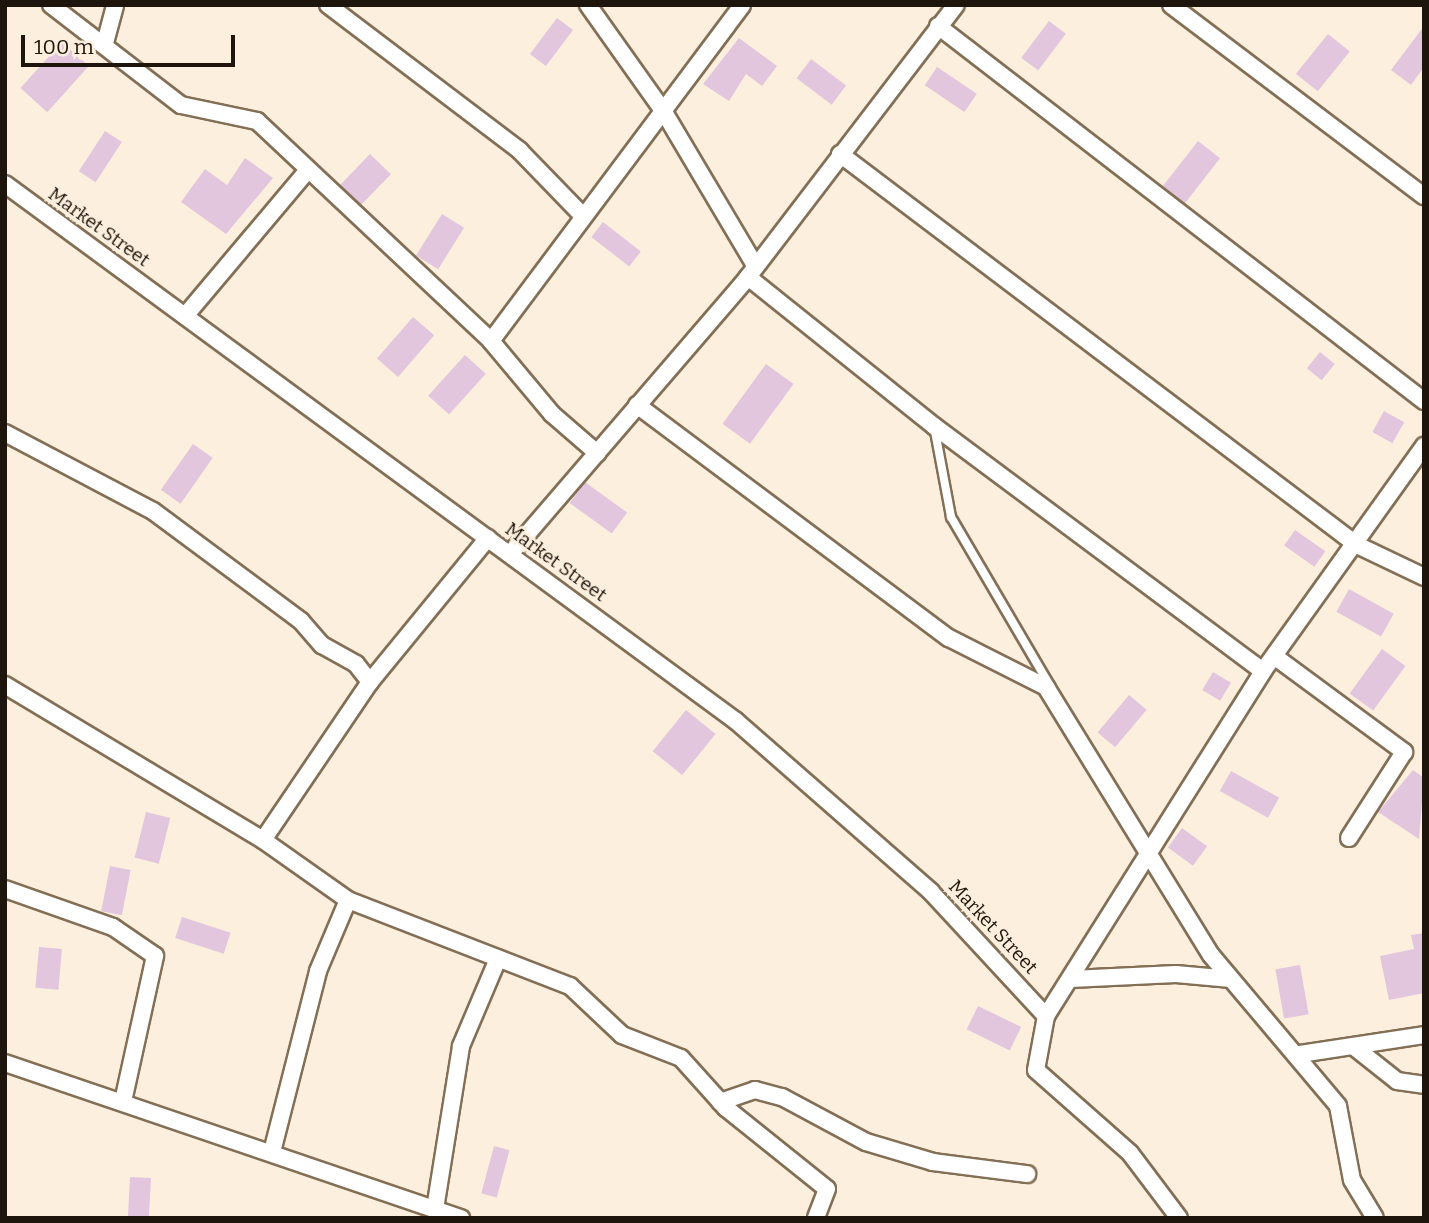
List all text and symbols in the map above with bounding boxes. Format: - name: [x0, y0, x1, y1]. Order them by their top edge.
- scale bar: [24, 21, 238, 65]
- text: 100 m: [34, 34, 94, 60]
- street label: Market Street: [44, 183, 154, 271]
- street label: Market Street: [501, 518, 611, 606]
- street label: Market Street: [944, 875, 1042, 979]

